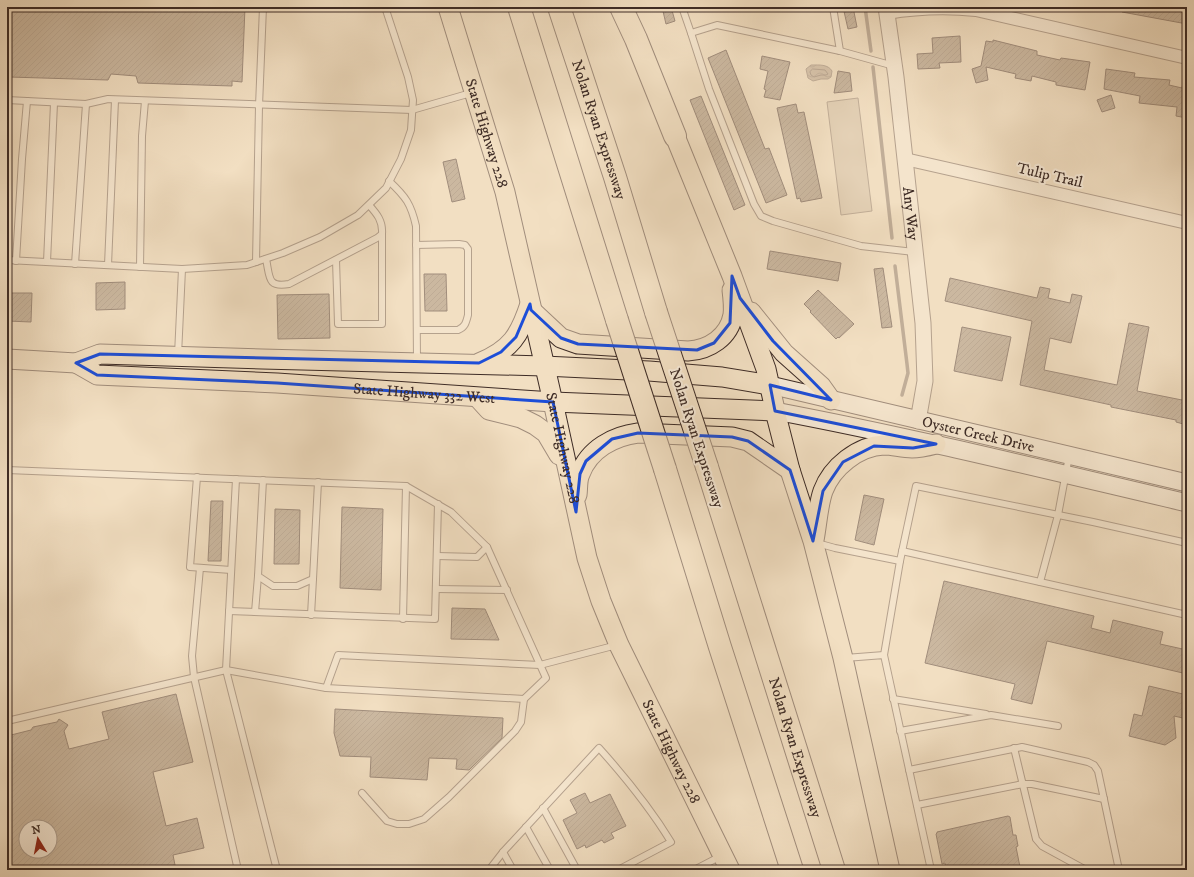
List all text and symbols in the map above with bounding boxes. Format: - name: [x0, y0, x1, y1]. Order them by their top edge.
- street label: Nolan Ryan Expressway: [567, 57, 631, 203]
- street label: State Highway 228: [461, 76, 512, 190]
- street label: Tulip Trail: [1015, 159, 1085, 192]
- street label: Any Way: [898, 186, 923, 242]
- street label: Nolan Ryan Expressway: [665, 366, 728, 511]
- street label: State Highway 332 West: [353, 379, 496, 408]
- street label: State Highway 228: [541, 391, 584, 505]
- street label: Oyster Creek Drive: [920, 412, 1036, 457]
- street label: Nolan Ryan Expressway: [764, 675, 826, 821]
- street label: State Highway 228: [637, 697, 705, 807]
- north arrow: [18, 819, 58, 859]
- text: N: [31, 822, 42, 838]

